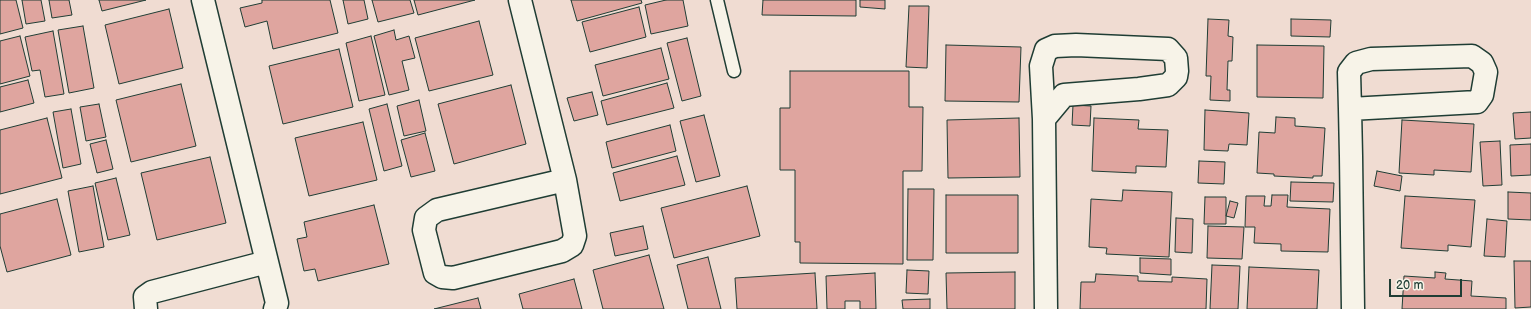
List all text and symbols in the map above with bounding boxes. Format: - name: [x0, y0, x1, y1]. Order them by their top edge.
- scale bar: [1391, 271, 1464, 297]
- text: 20 m: [1396, 278, 1423, 293]

